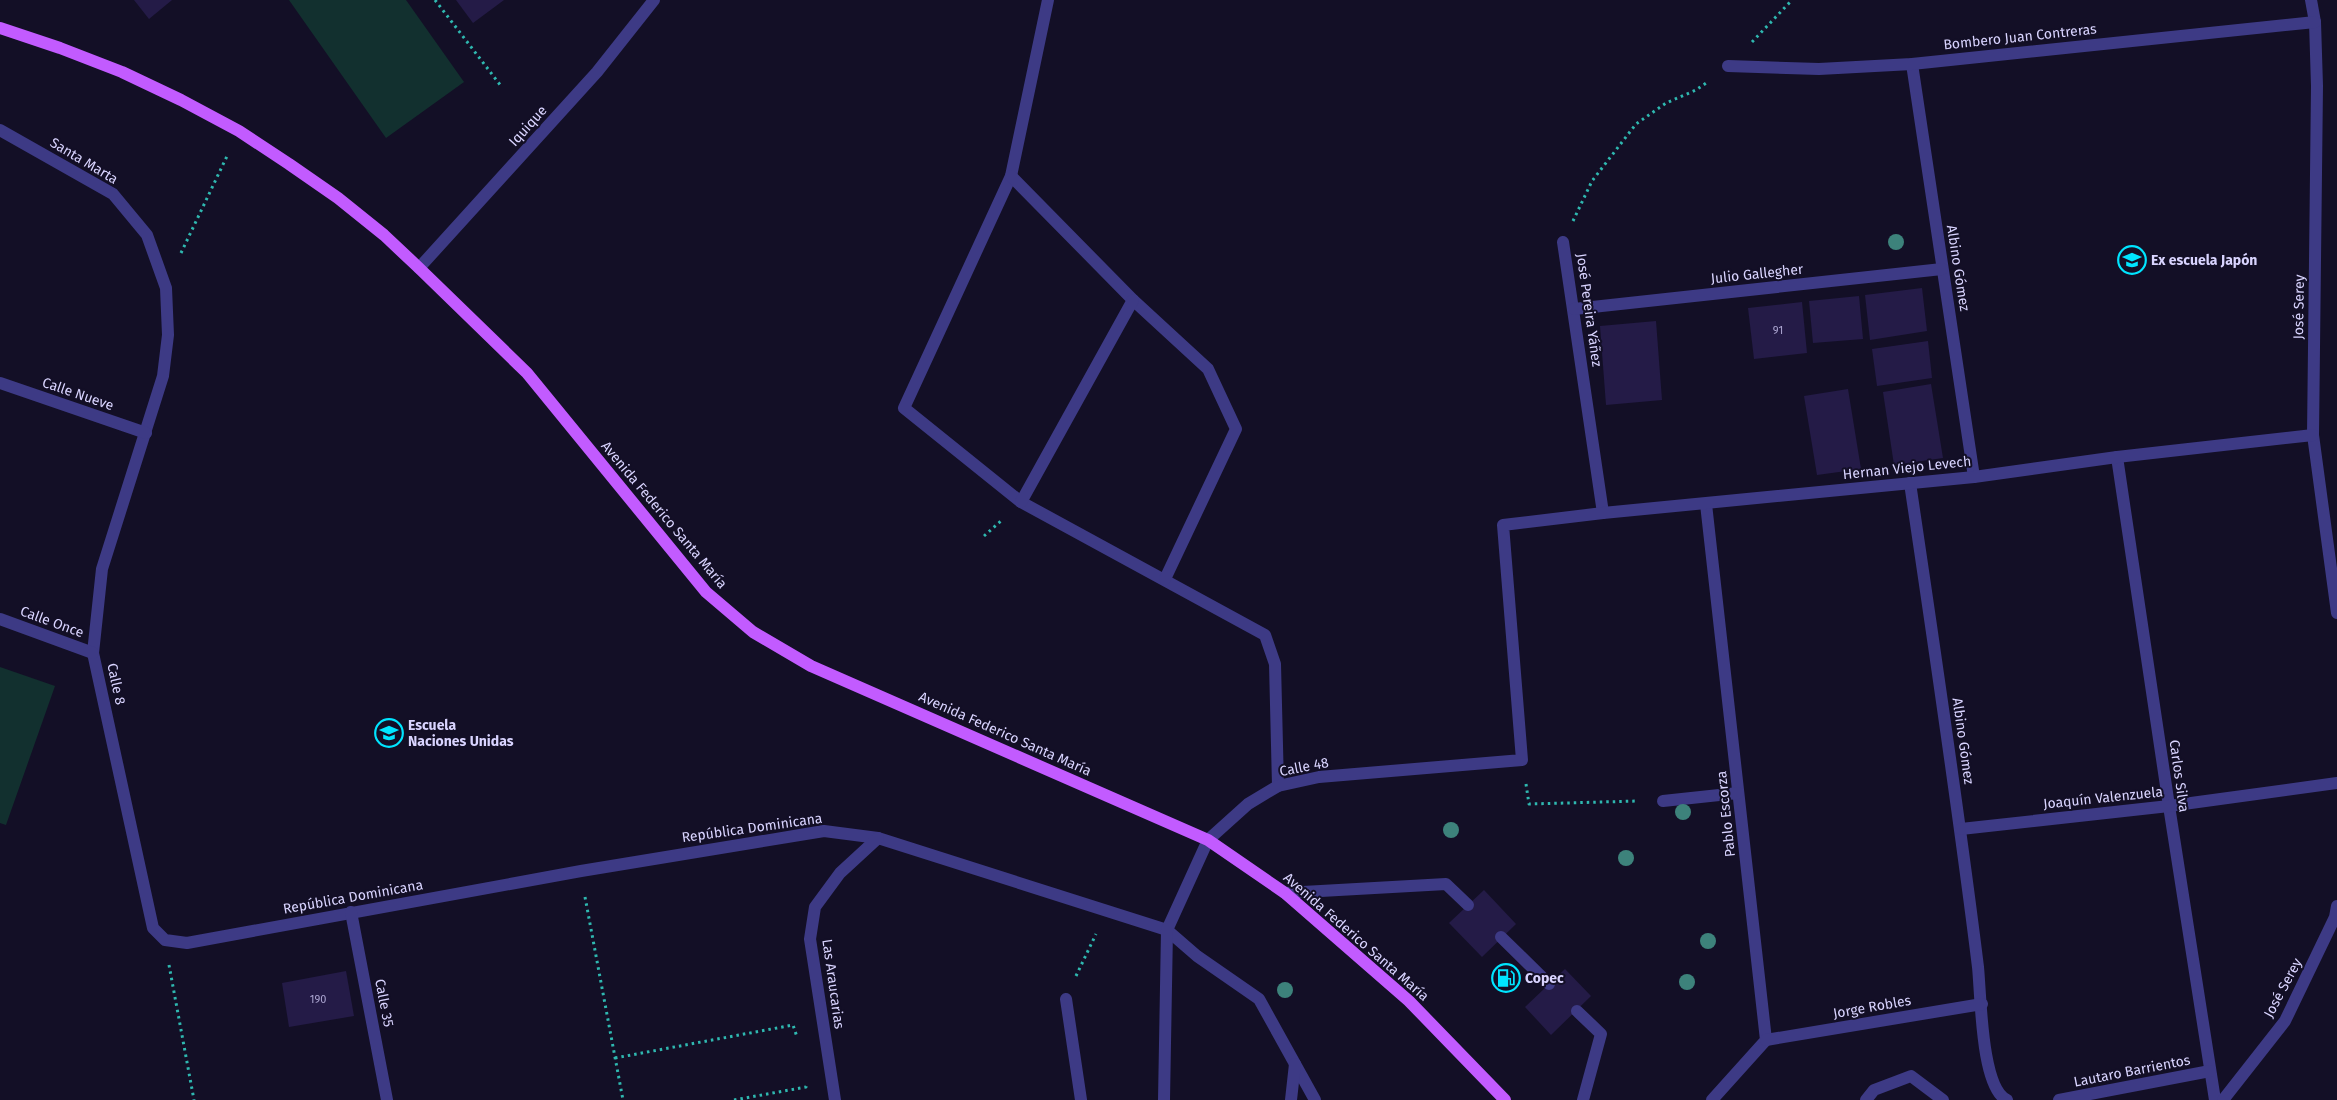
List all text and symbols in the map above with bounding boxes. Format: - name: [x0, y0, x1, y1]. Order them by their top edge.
- street label: Bombero Juan Contreras: [1943, 20, 2098, 54]
- street label: Iquique: [505, 102, 551, 150]
- street label: Santa Marta: [47, 134, 121, 188]
- street label: Albino Gómez: [1943, 224, 1973, 312]
- school or university icon: Ex escuela Japón: [2117, 245, 2147, 275]
- street label: José Pereira Yáñez: [1573, 252, 1605, 368]
- place label: Ex escuela Japón: [2151, 252, 2257, 269]
- street label: Julio Gallegher: [1710, 261, 1805, 287]
- street label: José Serey: [2290, 274, 2308, 340]
- house number: 91: [1773, 324, 1783, 337]
- street label: Calle Nueve: [40, 374, 116, 414]
- street label: Avenida Federico Santa María: [597, 438, 731, 592]
- street label: Hernan Viejo Levech: [1842, 453, 1972, 483]
- street label: Calle Once: [18, 603, 86, 641]
- street label: Calle 8: [103, 662, 129, 707]
- street label: Avenida Federico Santa María: [916, 688, 1094, 780]
- street label: Albino Gómez: [1949, 697, 1977, 785]
- place label: Escuela Naciones Unidas: [408, 717, 514, 750]
- school or university icon: Escuela Naciones Unidas: [374, 718, 404, 748]
- street label: Carlos Silva: [2166, 739, 2192, 813]
- street label: Calle 48: [1278, 754, 1330, 780]
- street label: Pablo Escorza: [1713, 770, 1739, 858]
- street label: Joaquín Valenzuela: [2042, 783, 2164, 813]
- street label: República Dominicana: [681, 810, 823, 846]
- street label: Avenida Federico Santa María: [1280, 869, 1432, 1005]
- street label: República Dominicana: [282, 876, 424, 918]
- street label: Las Araucarias: [818, 938, 848, 1031]
- street label: José Serey: [2260, 955, 2306, 1021]
- fuel station icon: Copec: [1491, 963, 1521, 993]
- place label: Copec: [1525, 970, 1564, 987]
- street label: Calle 35: [371, 977, 397, 1029]
- street label: Jorge Robles: [1832, 992, 1913, 1022]
- house number: 190: [310, 993, 326, 1006]
- street label: Lautaro Barrientos: [2072, 1051, 2192, 1091]

